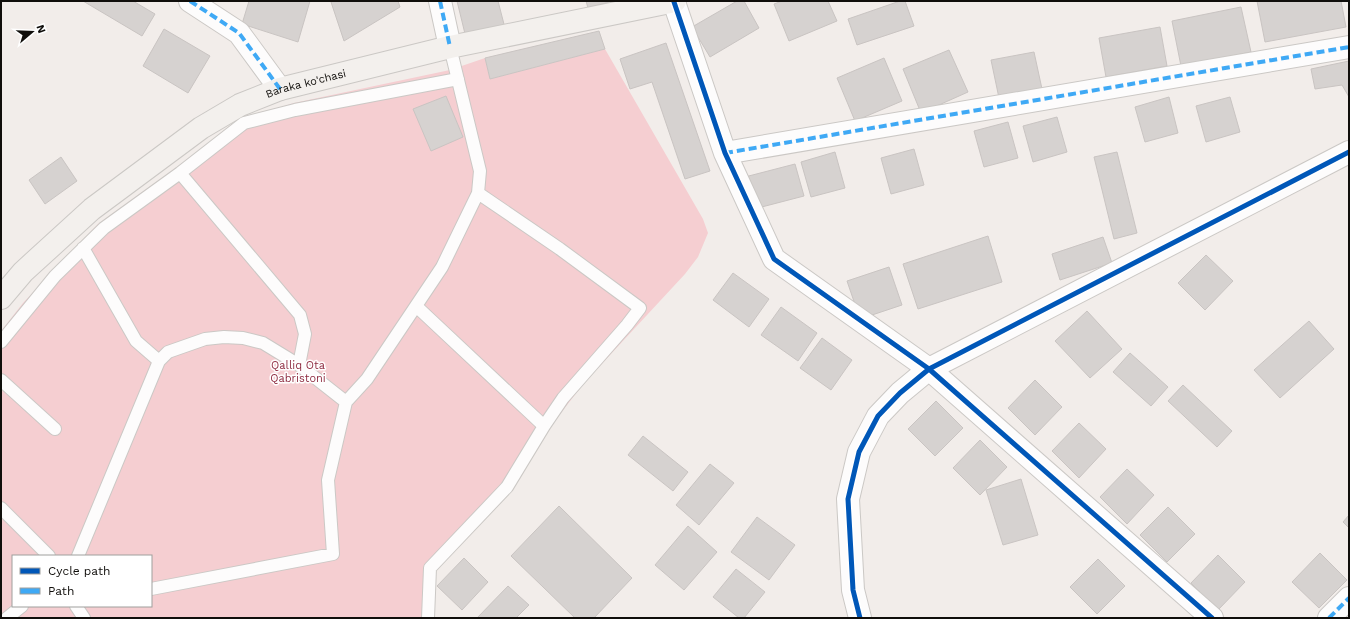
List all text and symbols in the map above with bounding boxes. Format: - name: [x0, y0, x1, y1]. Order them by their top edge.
- north arrow: [12, 12, 52, 52]
- text: N: [34, 23, 48, 35]
- street label: Baraka ko'chasi: [264, 67, 347, 101]
- park label: Qalliq Ota Qabristoni: [270, 359, 326, 385]
- legend: [12, 555, 152, 607]
- text: Cycle path: [48, 564, 110, 578]
- text: Path: [48, 584, 74, 598]

